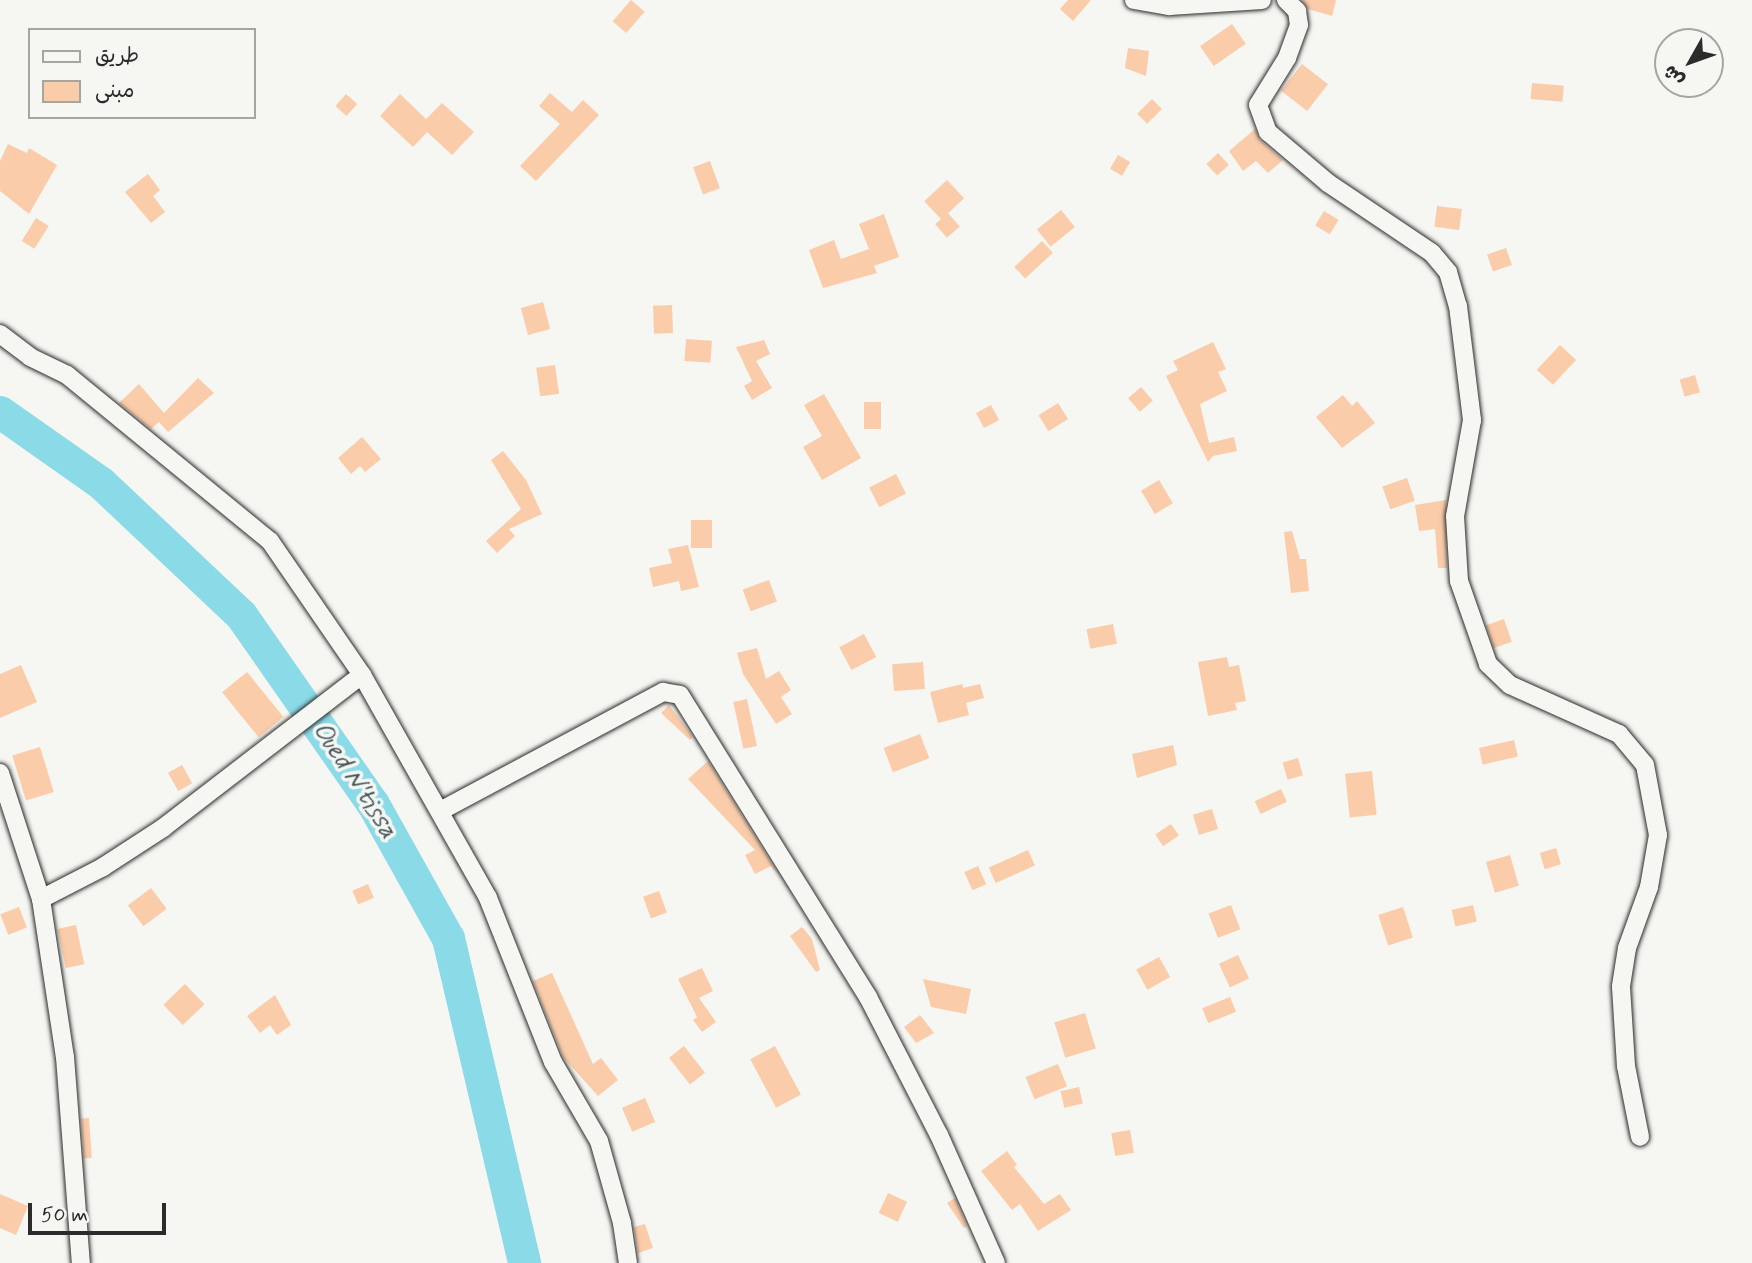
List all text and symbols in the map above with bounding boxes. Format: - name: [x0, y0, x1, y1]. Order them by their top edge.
- legend: [28, 28, 256, 119]
- north arrow: [1654, 28, 1724, 98]
- text: طريق: [95, 42, 139, 70]
- text: ش: [1658, 59, 1690, 92]
- text: مبنى: [95, 77, 134, 105]
- water label: Oued N'tissa: [305, 717, 403, 845]
- scale bar: [32, 1190, 170, 1234]
- text: 50 m: [41, 1201, 88, 1229]

